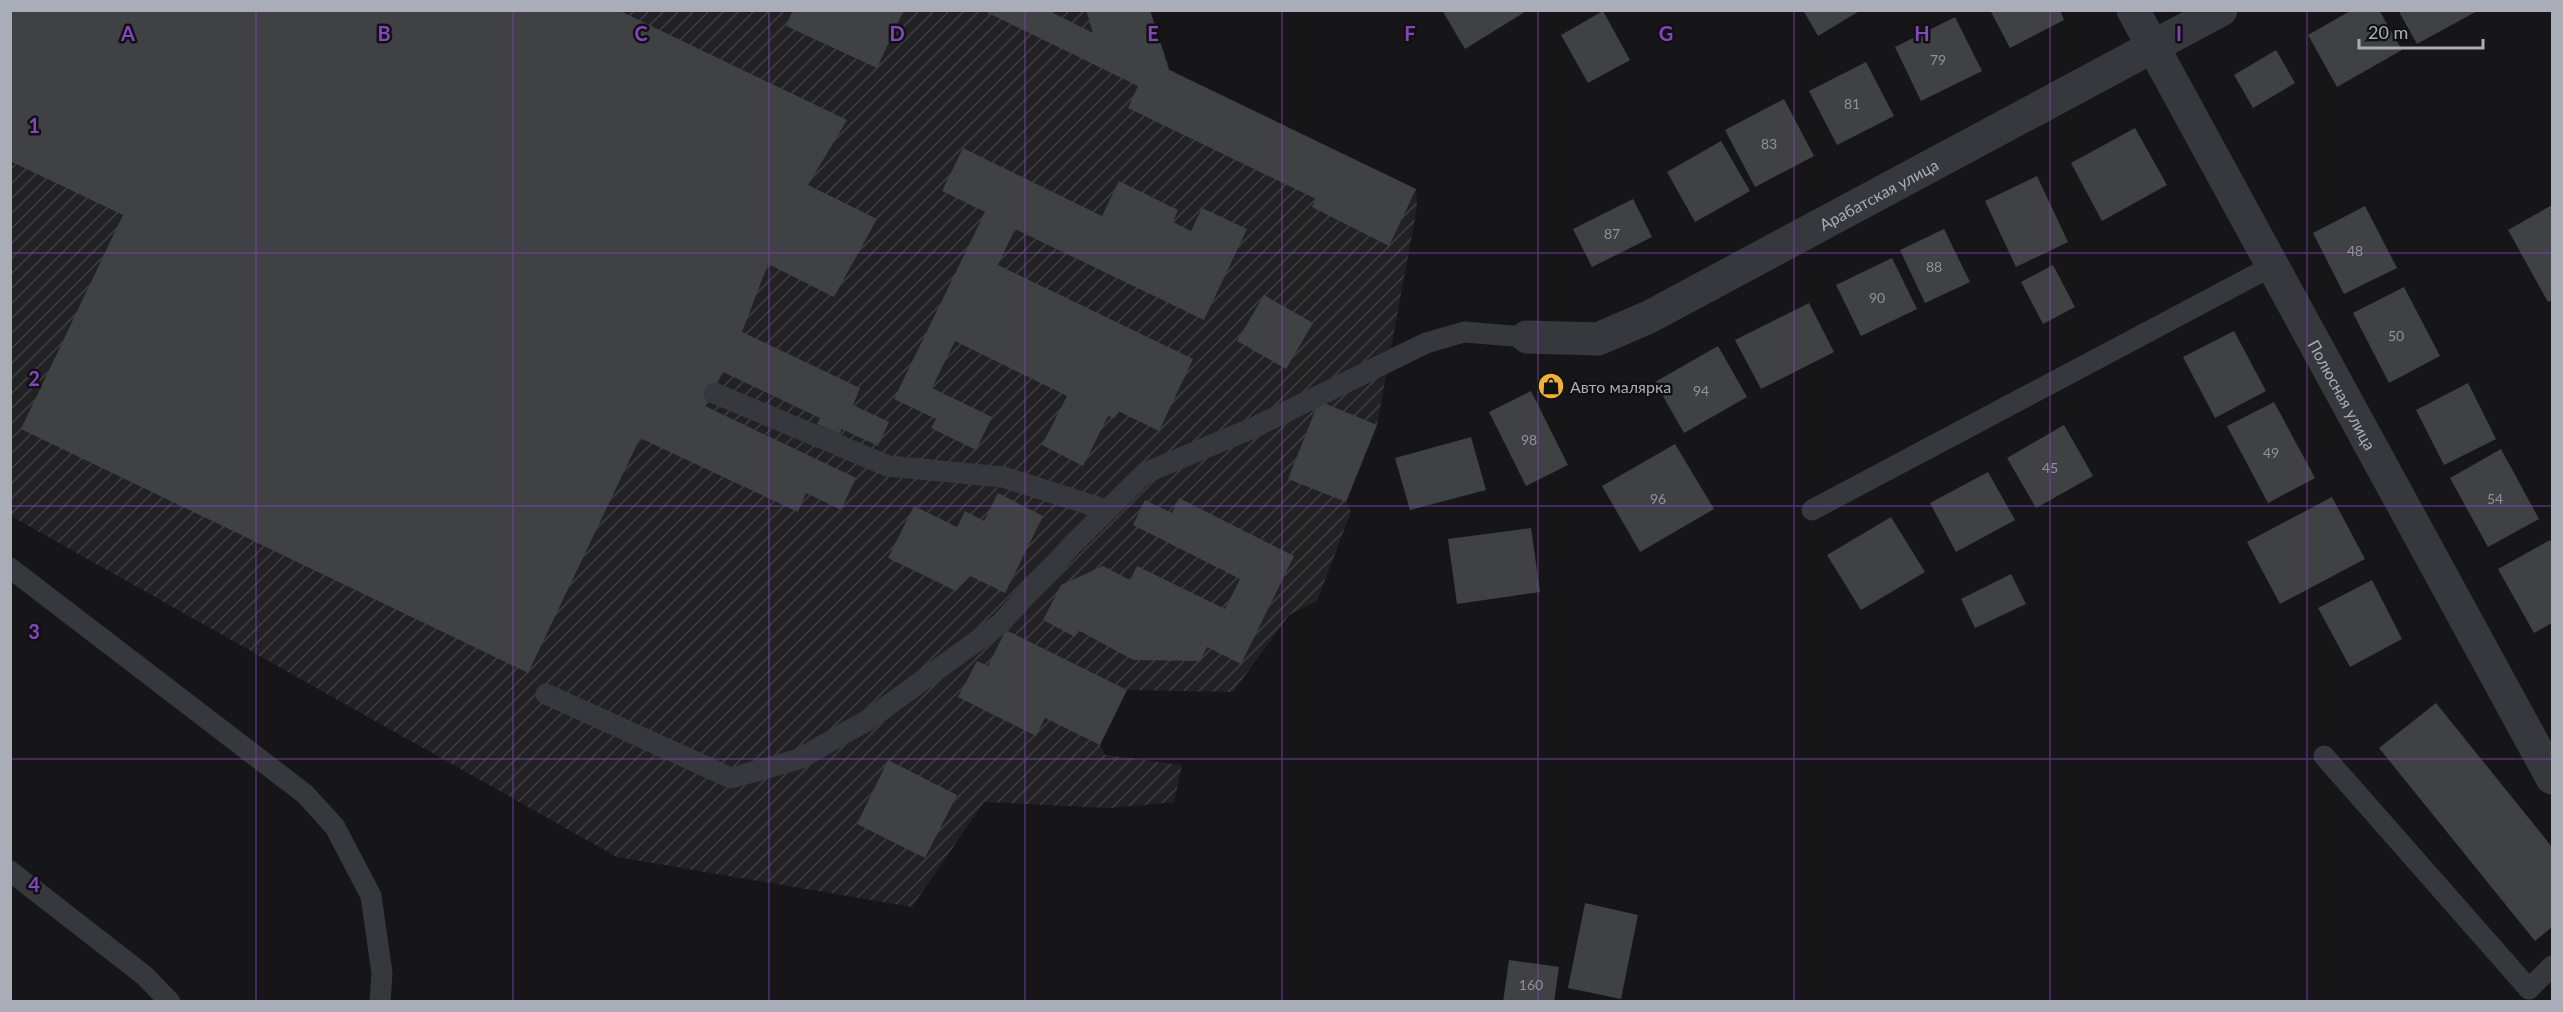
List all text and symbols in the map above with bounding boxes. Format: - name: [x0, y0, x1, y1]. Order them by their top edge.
- scale bar: [2359, 12, 2484, 50]
- text: A: [120, 21, 135, 45]
- text: B: [377, 21, 391, 45]
- text: C: [634, 21, 648, 45]
- text: D: [889, 21, 905, 45]
- text: E: [1147, 21, 1159, 45]
- text: F: [1404, 21, 1416, 45]
- text: G: [1659, 21, 1673, 45]
- text: H: [1914, 21, 1930, 45]
- text: I: [2176, 21, 2182, 45]
- text: 20 m: [2368, 21, 2408, 43]
- house number: 79: [1930, 51, 1946, 68]
- house number: 81: [1844, 95, 1860, 112]
- text: 1: [28, 113, 40, 137]
- house number: 83: [1761, 135, 1777, 152]
- street label: Арабатская улица: [1816, 154, 1941, 233]
- house number: 87: [1604, 225, 1620, 242]
- house number: 48: [2347, 242, 2363, 259]
- house number: 88: [1926, 258, 1942, 275]
- house number: 90: [1869, 289, 1885, 306]
- house number: 50: [2388, 327, 2404, 344]
- street label: Полюсная улица: [2305, 336, 2380, 453]
- text: 2: [28, 366, 40, 390]
- shop icon: Авто малярка: [1536, 371, 1566, 401]
- place label: Авто малярка: [1570, 377, 1671, 396]
- house number: 94: [1693, 382, 1709, 399]
- house number: 98: [1521, 431, 1537, 448]
- house number: 49: [2263, 444, 2279, 461]
- house number: 45: [2042, 459, 2058, 476]
- house number: 96: [1650, 490, 1666, 507]
- house number: 54: [2487, 490, 2503, 507]
- text: 3: [28, 619, 40, 643]
- text: 4: [28, 872, 40, 896]
- house number: 160: [1519, 976, 1543, 993]

